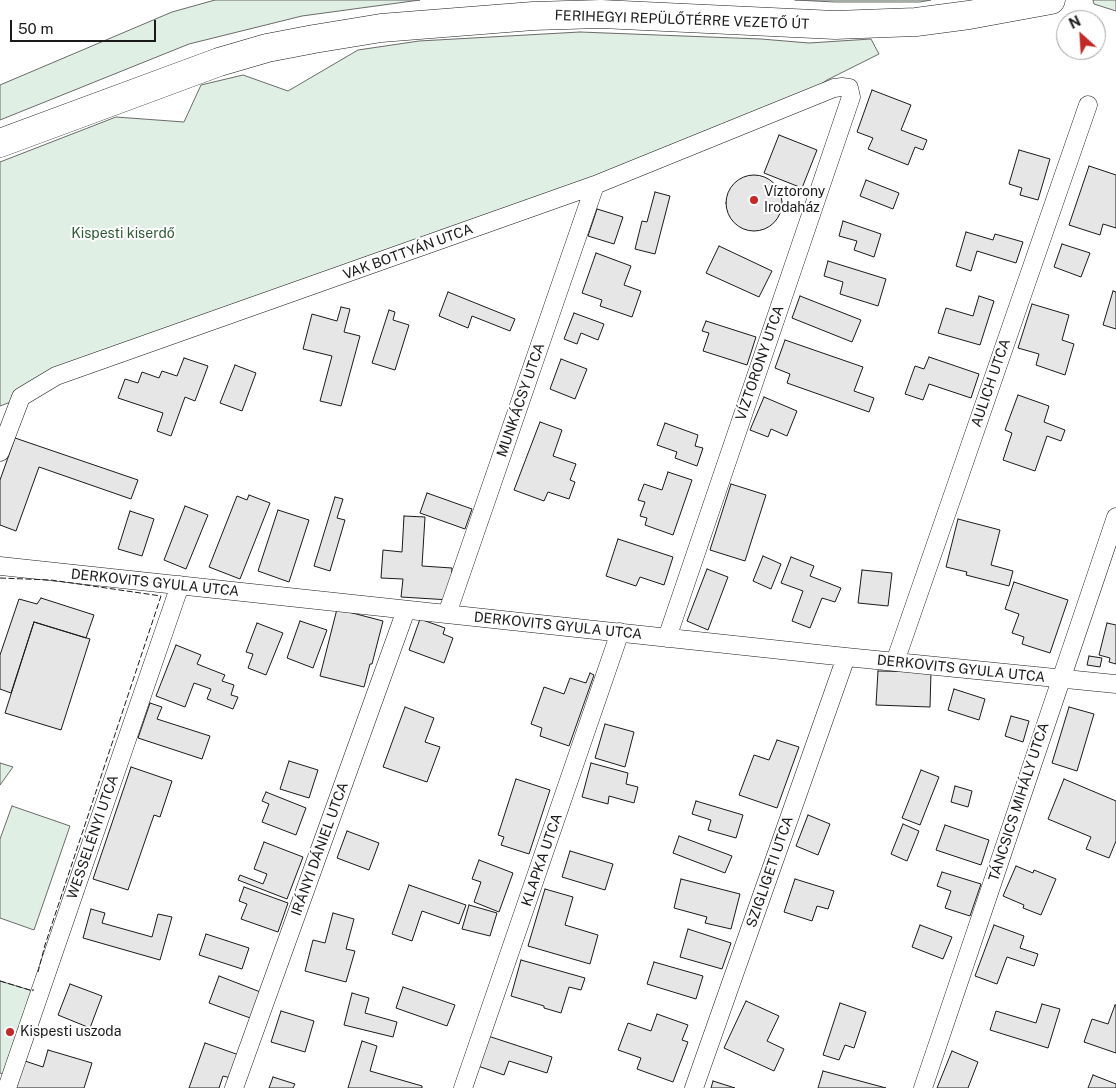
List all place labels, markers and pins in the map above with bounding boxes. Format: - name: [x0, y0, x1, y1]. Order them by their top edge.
- place label: Víztorony Irodaház: [764, 184, 825, 216]
- marker: Víztorony Irodaház: [748, 194, 760, 206]
- place label: Kispesti uszoda: [20, 1024, 121, 1040]
- marker: Kispesti uszoda: [4, 1026, 16, 1038]

